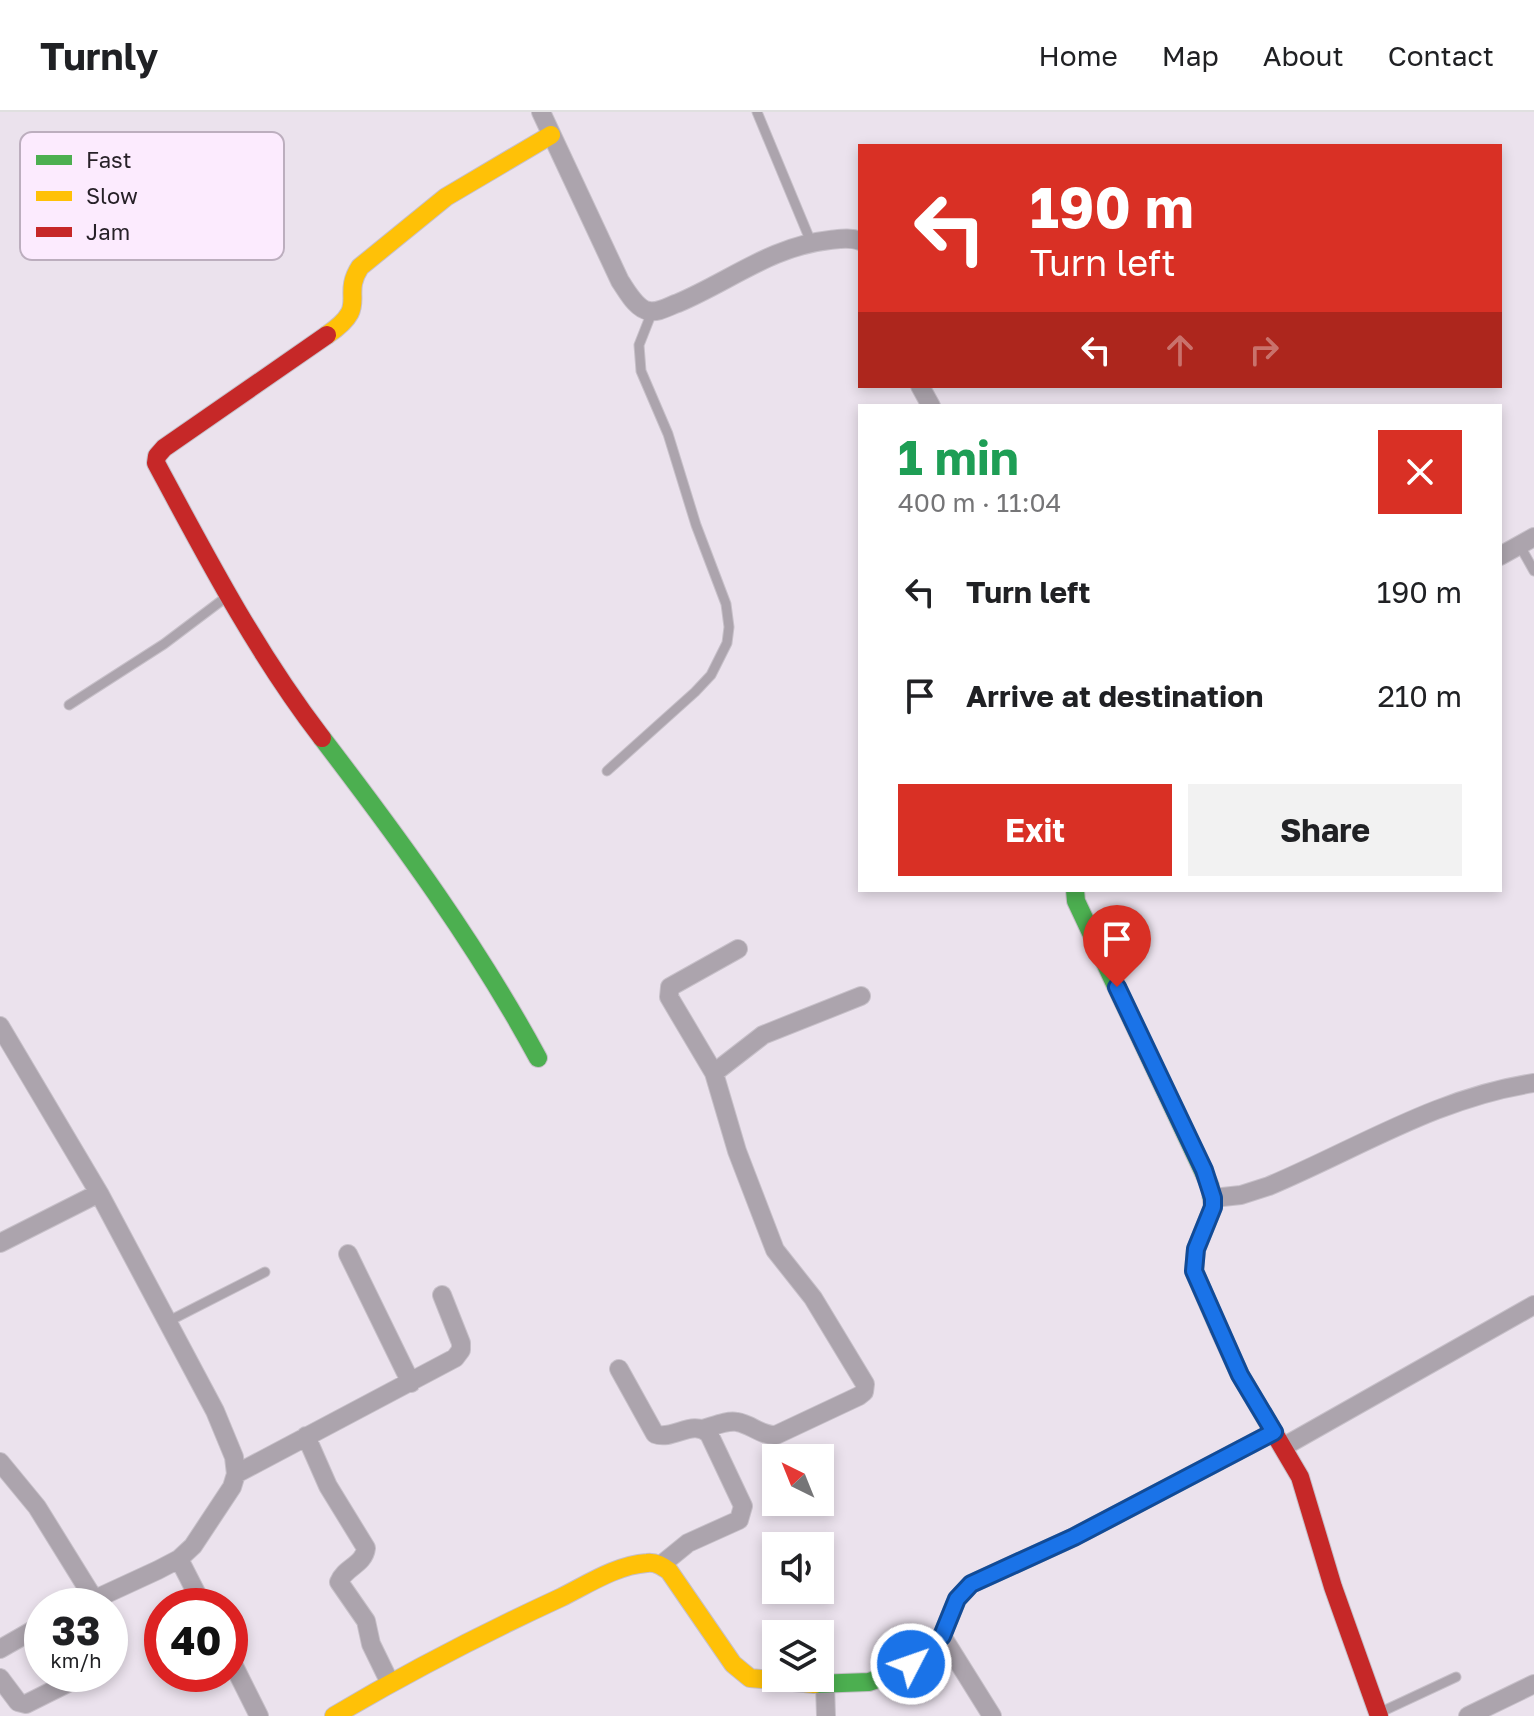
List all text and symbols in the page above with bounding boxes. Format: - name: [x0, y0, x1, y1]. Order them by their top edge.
- text: Turnly: [40, 33, 158, 78]
- text: Home: [1039, 39, 1118, 72]
- text: Map: [1162, 39, 1219, 72]
- text: About: [1263, 39, 1344, 72]
- text: Contact: [1388, 39, 1494, 72]
- legend: [20, 132, 284, 260]
- text: Fast: [86, 146, 132, 173]
- text: 190 m: [1030, 173, 1194, 240]
- icon: left: [898, 176, 1002, 280]
- text: Slow: [86, 182, 138, 209]
- text: Jam: [86, 218, 130, 245]
- text: Turn left: [1030, 241, 1176, 284]
- icon: left: [1074, 328, 1118, 372]
- icon: ahead: [1158, 328, 1202, 372]
- icon: right: [1242, 328, 1286, 372]
- text: 1 min: [898, 428, 1019, 486]
- button: close: [1378, 430, 1462, 514]
- text: 400 m · 11:04: [898, 487, 1061, 518]
- icon: left: [898, 570, 942, 614]
- text: Turn left: [966, 574, 1091, 610]
- text: 190 m: [1377, 574, 1462, 610]
- icon: arrive: [898, 674, 942, 718]
- text: Arrive at destination: [966, 678, 1263, 714]
- text: 210 m: [1377, 678, 1462, 714]
- button: Exit: [898, 784, 1172, 876]
- button: Share: [1188, 784, 1462, 876]
- pin: [1083, 905, 1151, 987]
- icon: arrive: [1095, 917, 1139, 961]
- north arrow: [762, 1444, 834, 1516]
- map controls: [762, 1444, 834, 1692]
- button: sound: [762, 1532, 834, 1604]
- speed limit sign: 40: [144, 1588, 248, 1692]
- text: 33: [52, 1606, 100, 1654]
- button: layers: [762, 1620, 834, 1692]
- position arrow: [869, 1622, 953, 1706]
- text: km/h: [51, 1648, 101, 1672]

